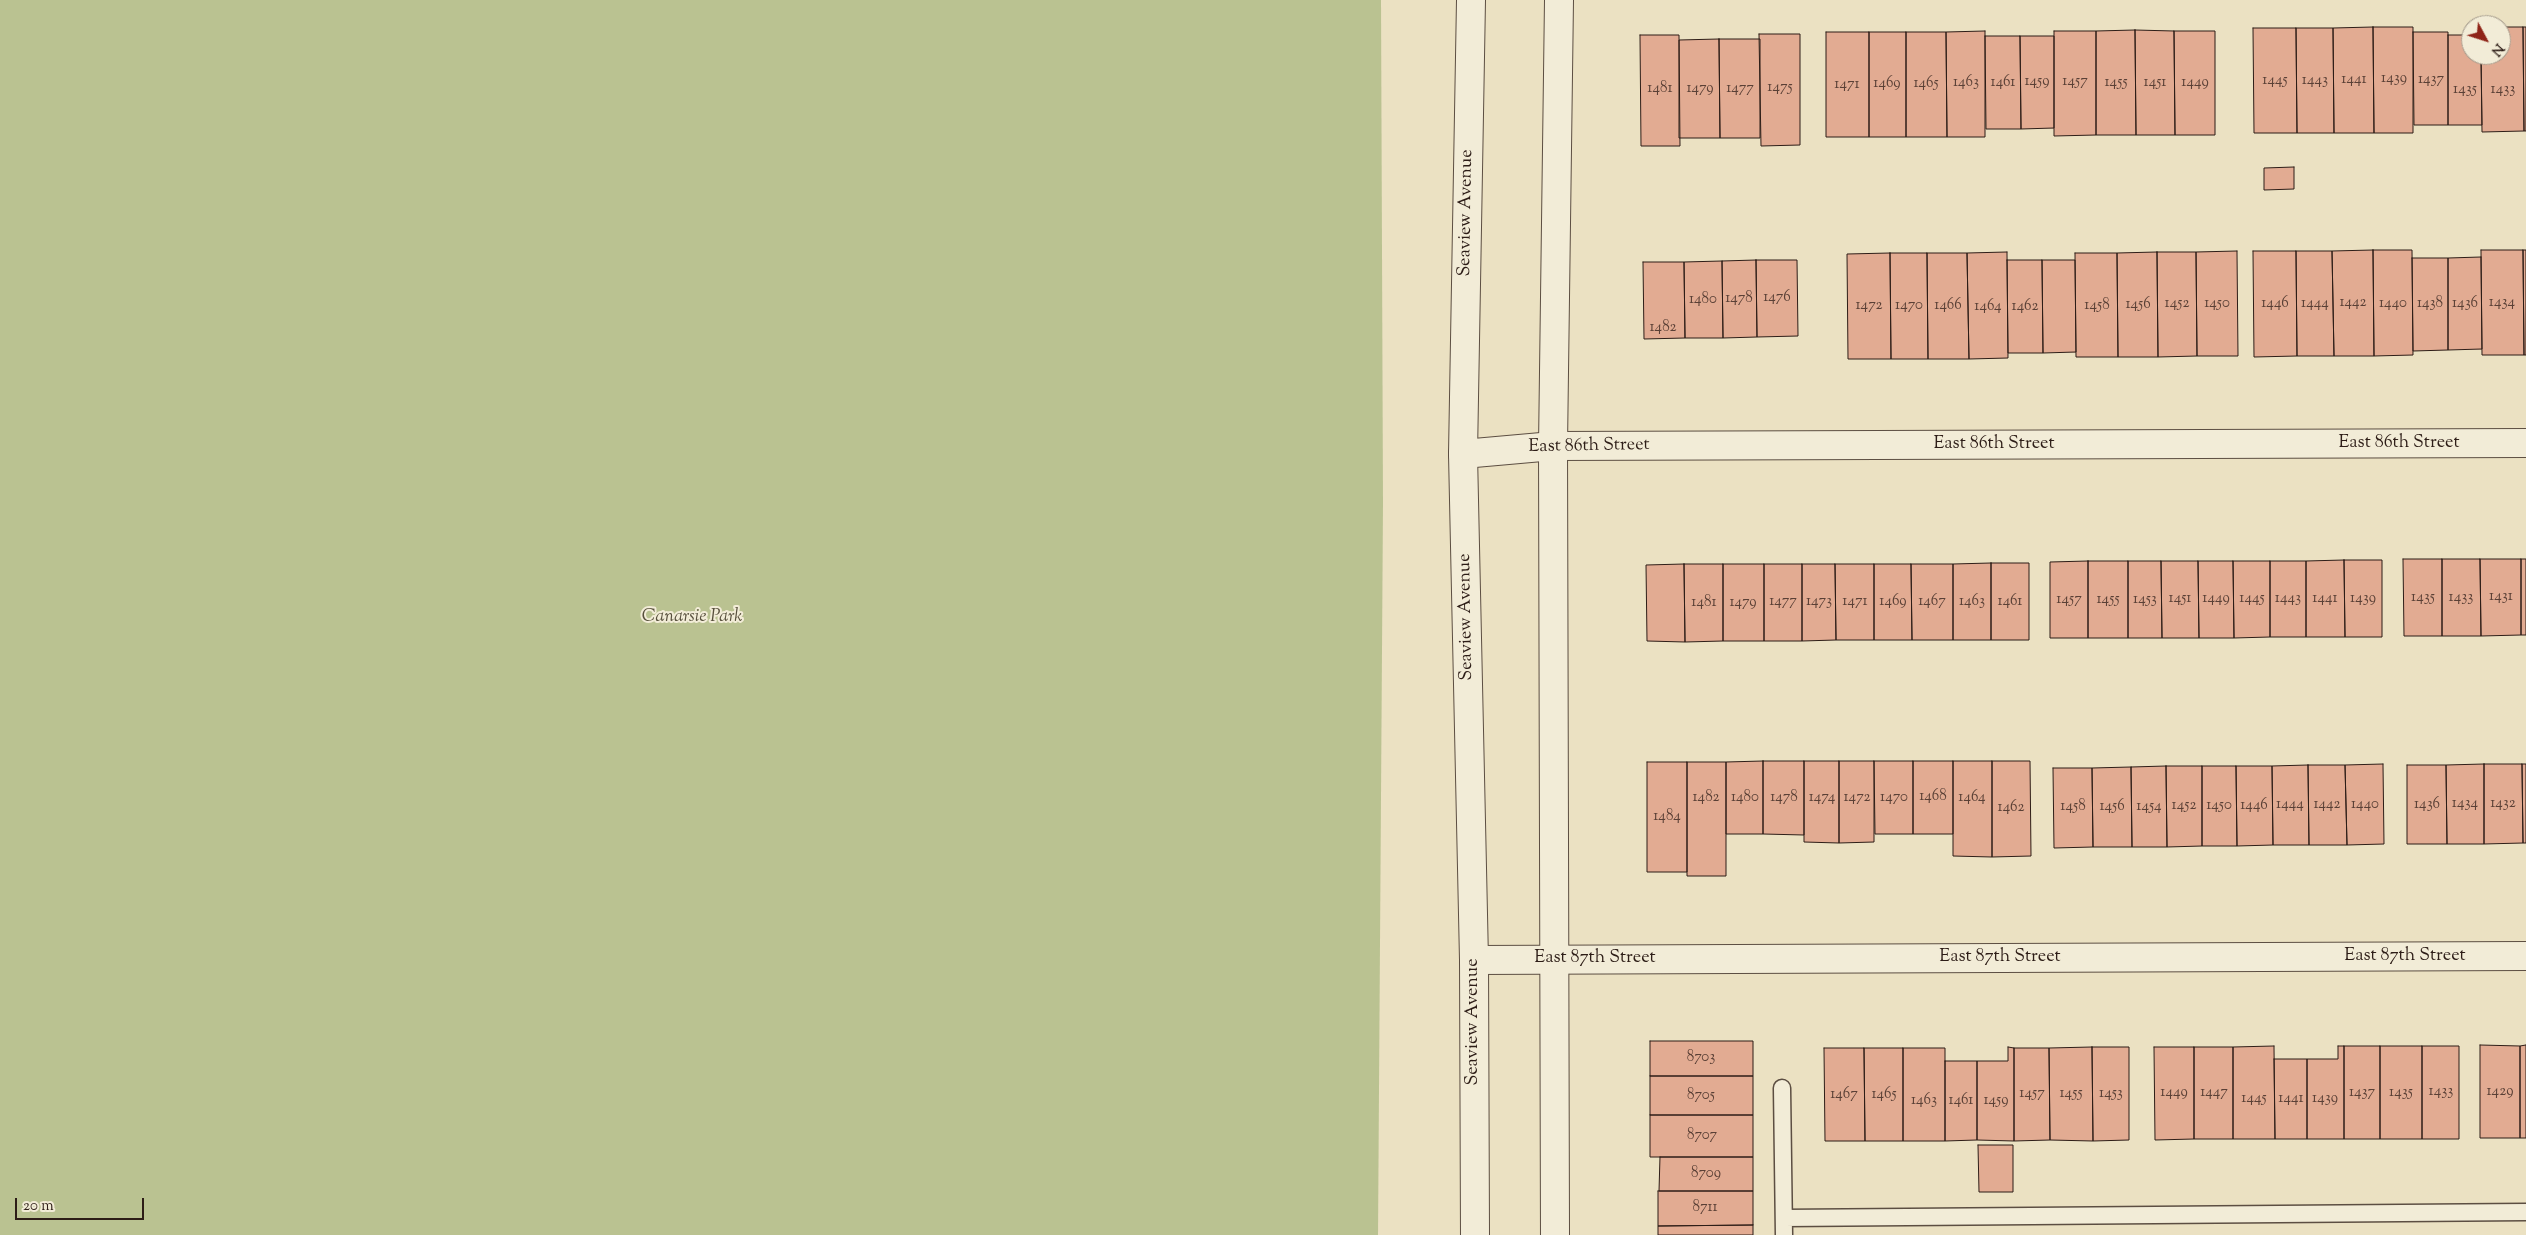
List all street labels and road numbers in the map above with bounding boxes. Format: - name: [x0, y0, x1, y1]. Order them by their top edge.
- street label: Seaview Avenue: [1455, 149, 1479, 277]
- street label: East 86th Street: [2338, 433, 2460, 455]
- street label: East 86th Street: [1933, 434, 2055, 456]
- street label: East 86th Street: [1528, 435, 1650, 459]
- street label: Seaview Avenue: [1455, 553, 1479, 681]
- street label: East 87th Street: [2344, 946, 2466, 968]
- street label: East 87th Street: [1939, 947, 2061, 969]
- street label: East 87th Street: [1534, 948, 1656, 970]
- street label: Seaview Avenue: [1463, 958, 1485, 1086]

